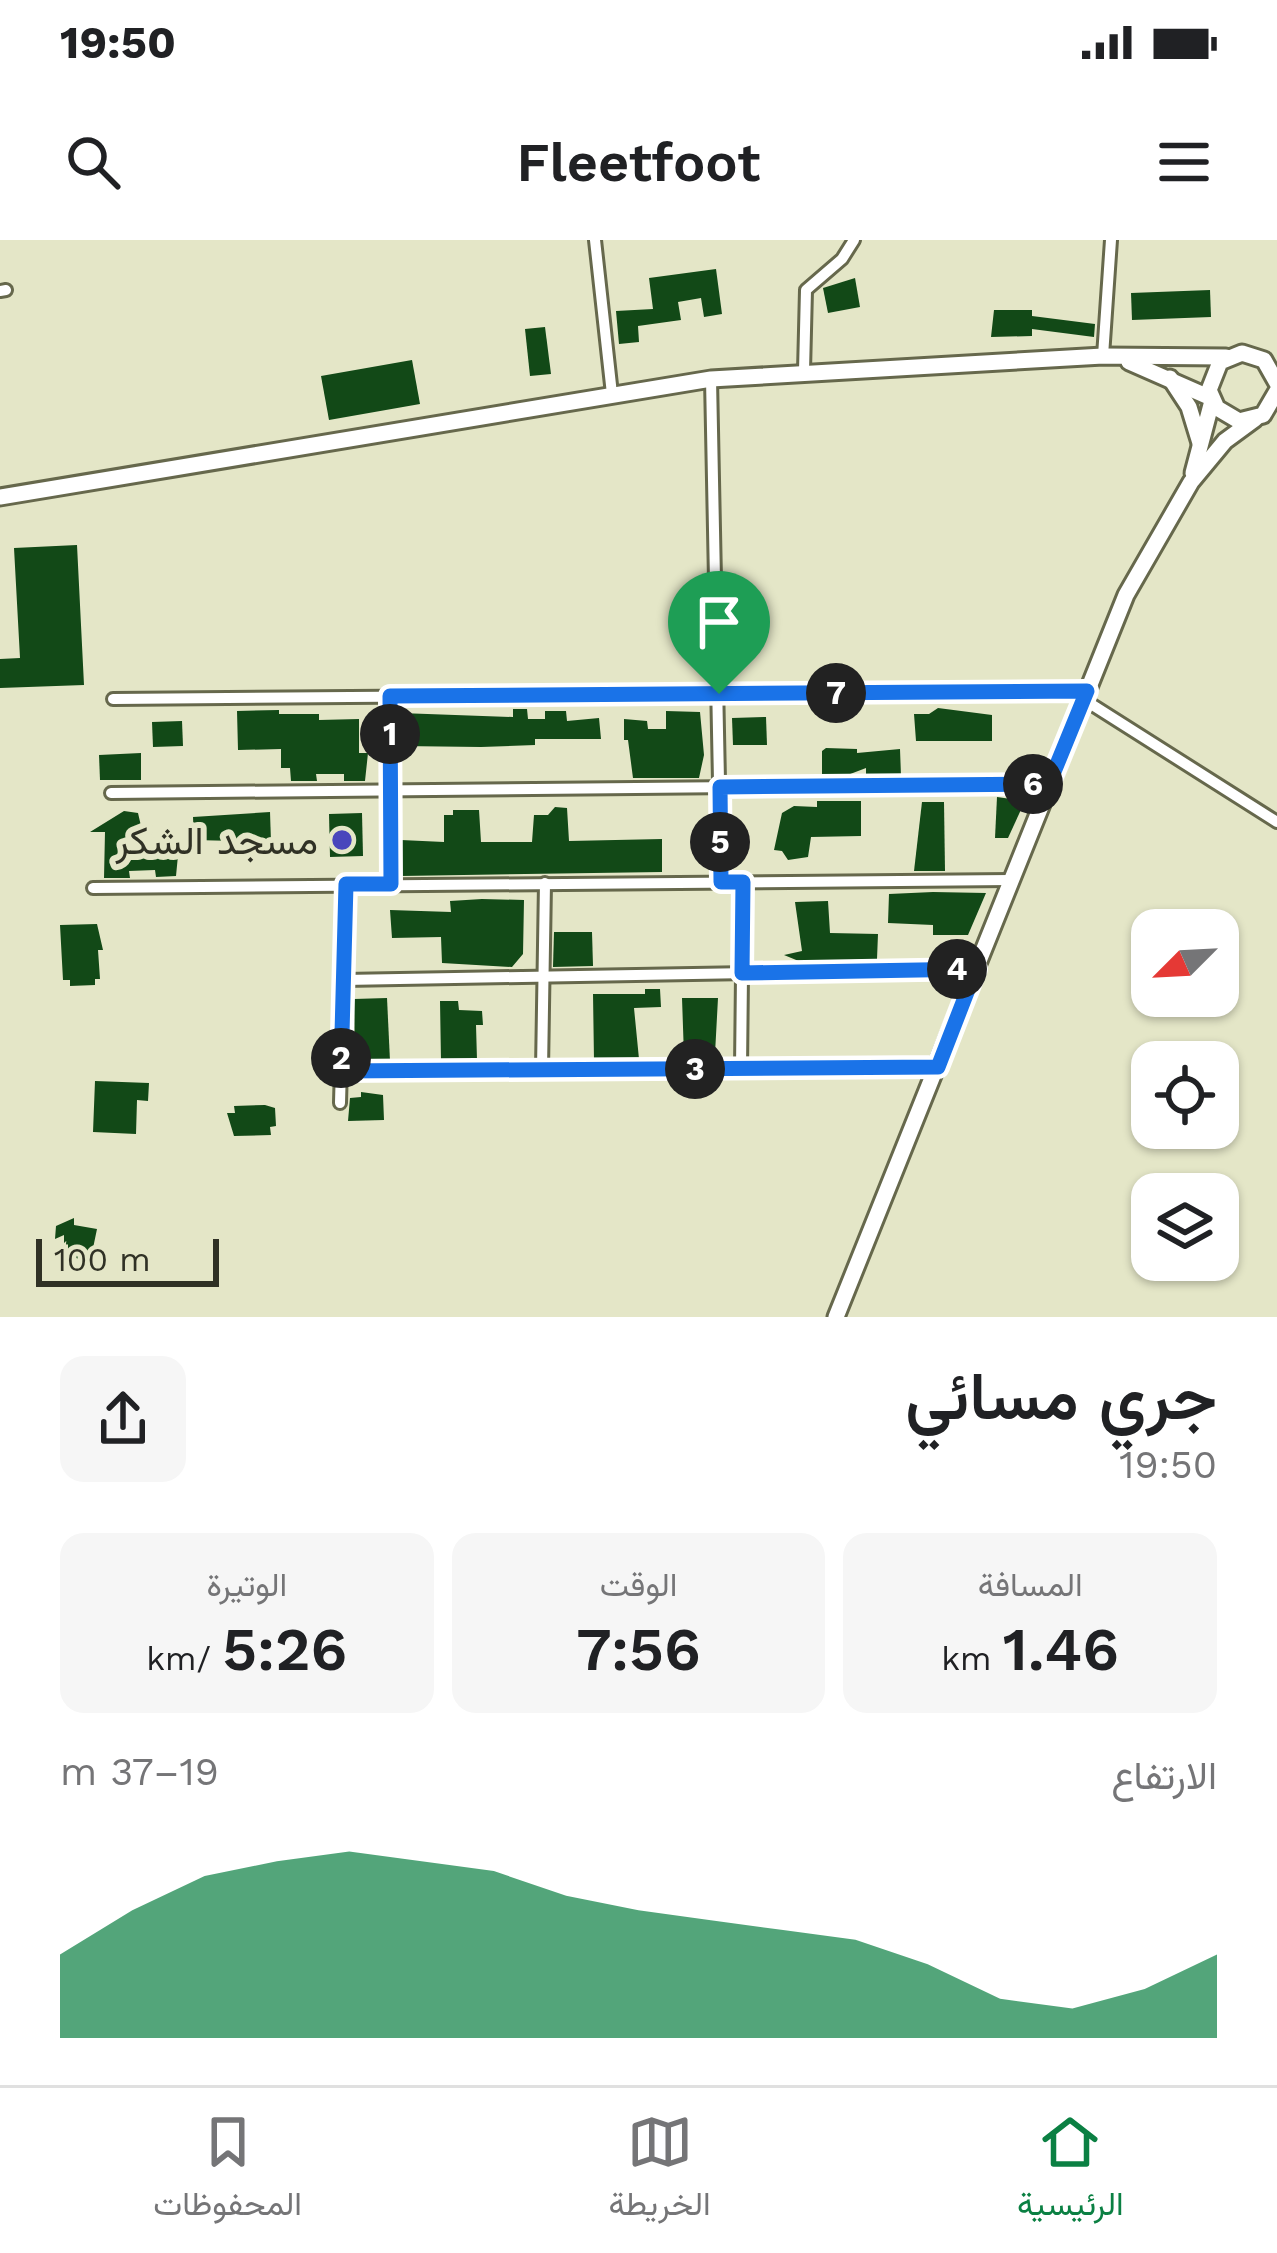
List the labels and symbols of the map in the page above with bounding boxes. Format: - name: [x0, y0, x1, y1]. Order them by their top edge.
- pin: [668, 571, 770, 694]
- pin: 7: [806, 663, 866, 723]
- pin: 1: [360, 704, 420, 764]
- pin: 6: [1003, 754, 1063, 814]
- pin: 5: [690, 812, 750, 872]
- place label: مسجد الشكر: [114, 818, 318, 865]
- marker: مسجد الشكر: [329, 827, 355, 853]
- north arrow: [1131, 909, 1239, 1017]
- pin: 4: [927, 939, 987, 999]
- pin: 2: [311, 1028, 371, 1088]
- pin: 3: [665, 1039, 725, 1099]
- scale bar: [36, 1233, 219, 1286]

